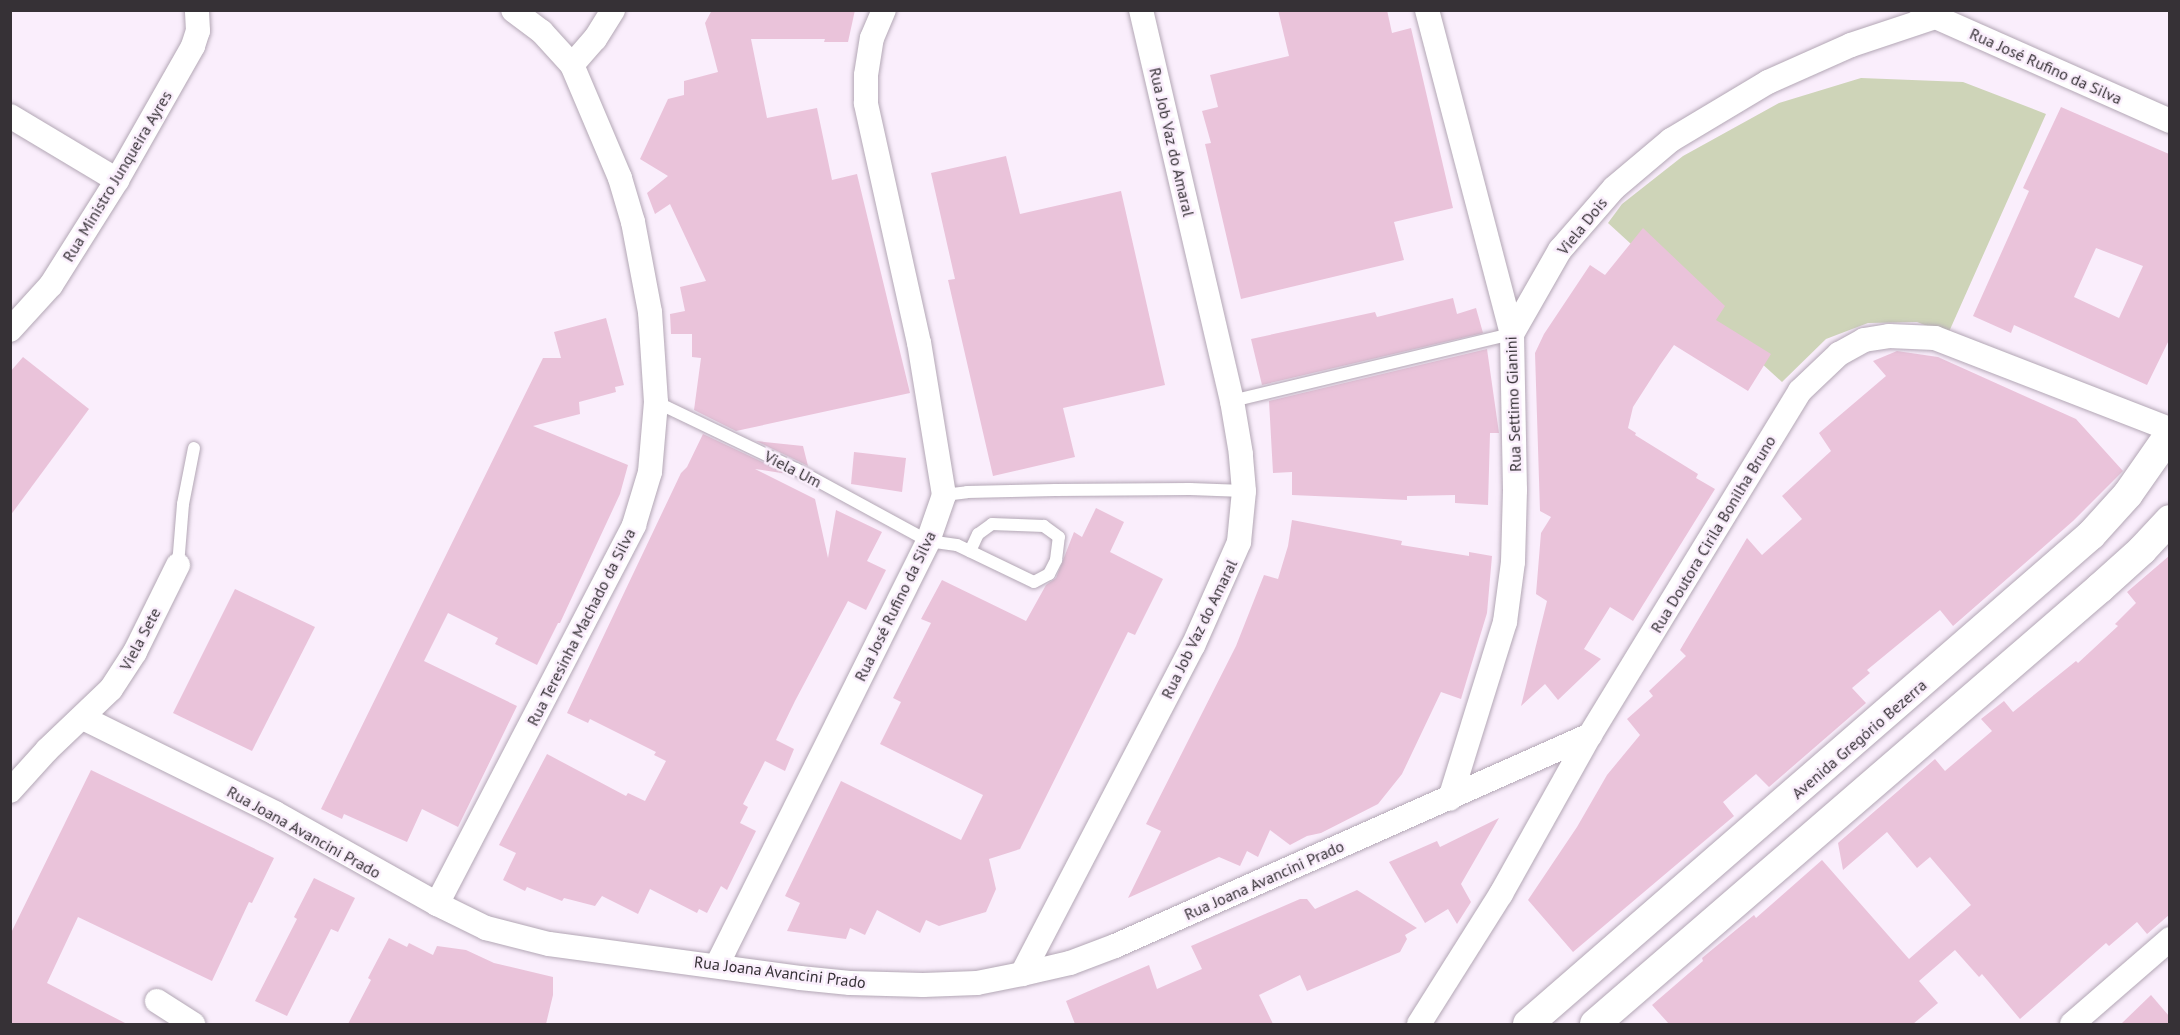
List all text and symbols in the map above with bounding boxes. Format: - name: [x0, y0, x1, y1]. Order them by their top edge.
- street label: Rua José Rufino da Silva: [1967, 24, 2125, 108]
- street label: Rua Job Vaz do Amaral: [1145, 65, 1199, 219]
- street label: Rua Ministro Junqueira Ayres: [58, 87, 176, 265]
- street label: Viela Dois: [1553, 193, 1611, 259]
- street label: Rua Settimo Gianini: [1501, 336, 1525, 472]
- street label: Rua Doutora Cirila Bonilha Bruno: [1646, 432, 1780, 636]
- street label: Viela Um: [761, 446, 825, 492]
- street label: Rua Teresinha Machado da Silva: [523, 525, 639, 729]
- street label: Rua José Rufino da Silva: [850, 528, 940, 684]
- street label: Rua Job Vaz do Amaral: [1157, 556, 1241, 702]
- street label: Viela Sete: [115, 604, 165, 674]
- street label: Avenida Gregório Bezerra: [1788, 675, 1930, 803]
- street label: Rua Joana Avancini Prado: [224, 782, 384, 882]
- street label: Rua Joana Avancini Prado: [1181, 836, 1347, 924]
- street label: Rua Joana Avancini Prado: [693, 952, 867, 992]

